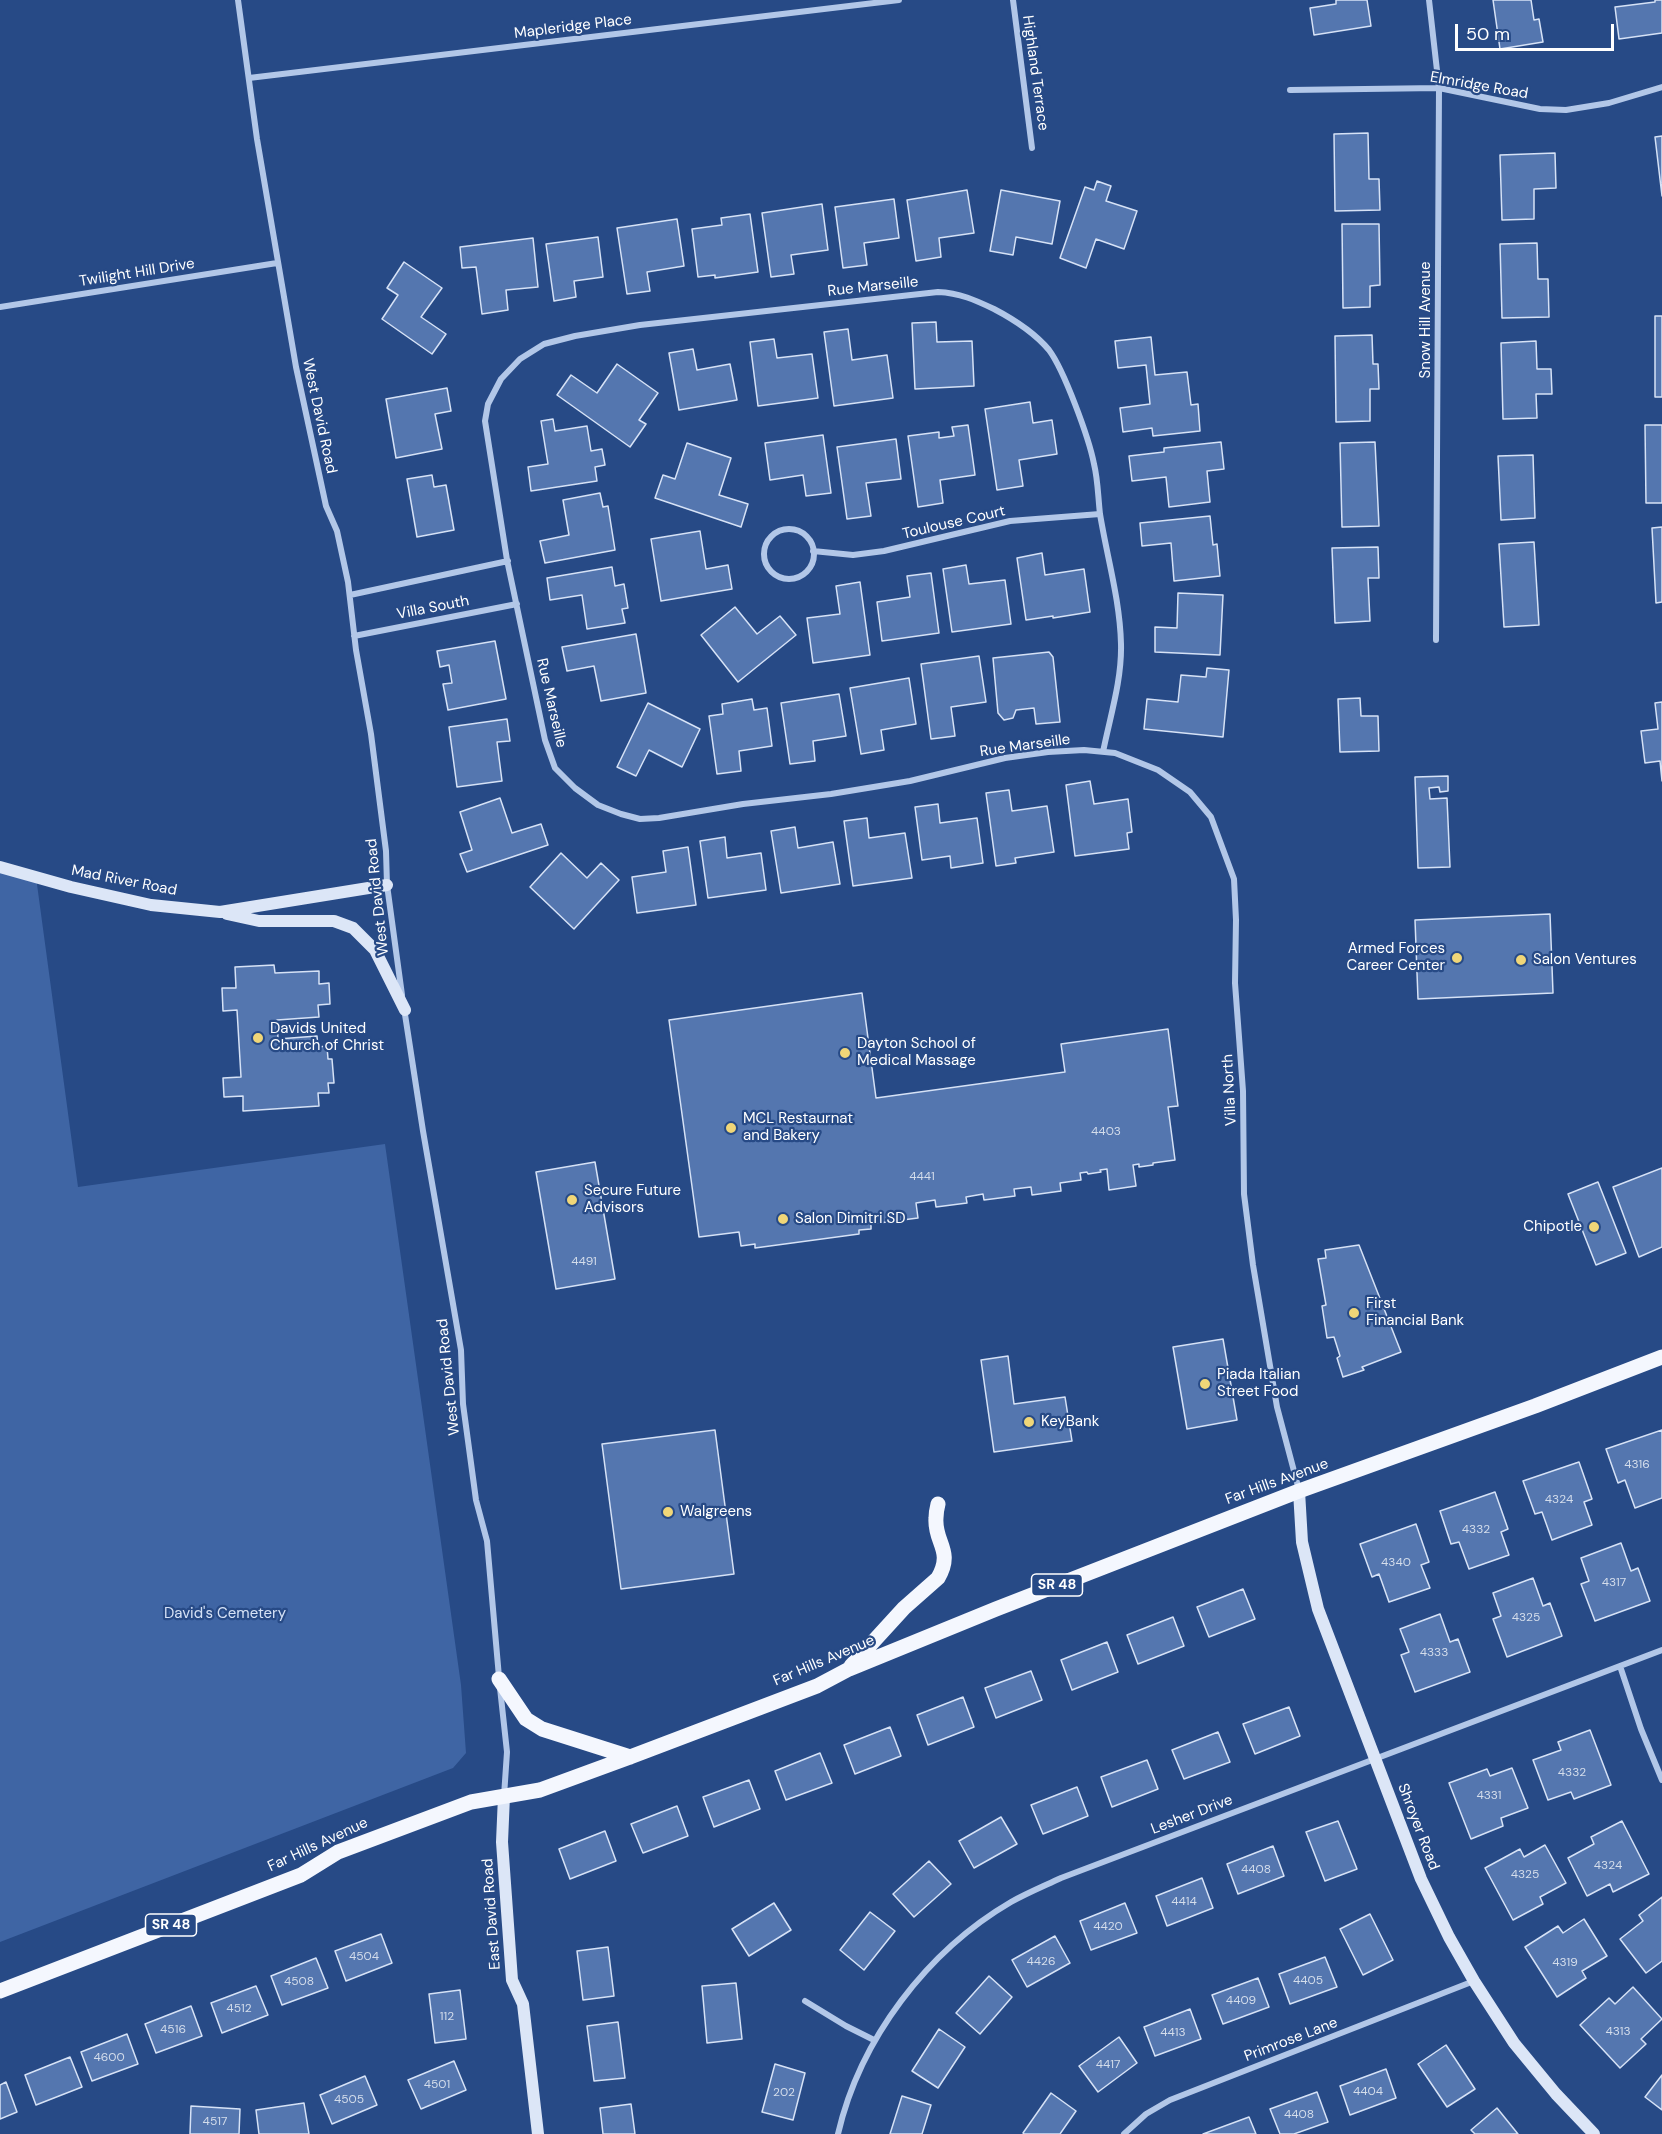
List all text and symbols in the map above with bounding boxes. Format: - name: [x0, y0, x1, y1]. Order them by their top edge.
- street label: Mapleridge Place: [513, 11, 633, 43]
- scale bar: [1458, 12, 1617, 50]
- street label: Highland Terrace: [1018, 14, 1052, 132]
- text: 50 m: [1466, 22, 1510, 46]
- street label: Elmridge Road: [1429, 69, 1529, 103]
- street label: Twilight Hill Drive: [78, 255, 196, 291]
- street label: Snow Hill Avenue: [1417, 262, 1435, 378]
- street label: Rue Marseille: [827, 273, 919, 301]
- street label: West David Road: [298, 357, 340, 475]
- street label: Toulouse Court: [901, 502, 1007, 544]
- street label: Villa South: [395, 592, 471, 624]
- street label: Rue Marseille: [532, 657, 570, 749]
- street label: Rue Marseille: [979, 731, 1071, 761]
- street label: West David Road: [363, 838, 393, 956]
- street label: Mad River Road: [70, 862, 178, 900]
- place label: Armed Forces Career Center: [1347, 940, 1445, 975]
- marker: Armed Forces Career Center: [1450, 951, 1464, 965]
- place label: Salon Ventures: [1533, 951, 1637, 969]
- marker: Salon Ventures: [1514, 953, 1528, 967]
- place label: Davids United Church of Christ: [270, 1020, 384, 1055]
- marker: Davids United Church of Christ: [251, 1031, 265, 1045]
- place label: Dayton School of Medical Massage: [857, 1035, 976, 1070]
- marker: Dayton School of Medical Massage: [838, 1046, 852, 1060]
- street label: Villa North: [1219, 1054, 1241, 1126]
- place label: MCL Restaurnat and Bakery: [743, 1110, 853, 1145]
- marker: MCL Restaurnat and Bakery: [724, 1121, 738, 1135]
- house number: 4403: [1091, 1125, 1121, 1139]
- house number: 4441: [909, 1170, 935, 1184]
- place label: Secure Future Advisors: [584, 1182, 681, 1217]
- marker: Secure Future Advisors: [565, 1193, 579, 1207]
- place label: Salon Dimitri SD: [795, 1210, 906, 1228]
- marker: Salon Dimitri SD: [776, 1212, 790, 1226]
- place label: Chipotle: [1523, 1218, 1582, 1236]
- marker: Chipotle: [1587, 1220, 1601, 1234]
- house number: 4491: [571, 1255, 597, 1269]
- place label: First Financial Bank: [1366, 1295, 1464, 1330]
- marker: First Financial Bank: [1347, 1306, 1361, 1320]
- street label: West David Road: [434, 1318, 464, 1436]
- place label: Piada Italian Street Food: [1217, 1366, 1300, 1401]
- marker: Piada Italian Street Food: [1198, 1377, 1212, 1391]
- place label: KeyBank: [1041, 1413, 1099, 1431]
- marker: KeyBank: [1022, 1415, 1036, 1429]
- street label: Far Hills Avenue: [1223, 1455, 1331, 1509]
- house number: 4316: [1624, 1458, 1650, 1472]
- house number: 4324: [1545, 1493, 1573, 1507]
- place label: Walgreens: [680, 1503, 752, 1521]
- marker: Walgreens: [661, 1505, 675, 1519]
- house number: 4332: [1462, 1523, 1490, 1537]
- house number: 4340: [1381, 1556, 1411, 1570]
- road number: SR 48: [1032, 1574, 1082, 1596]
- house number: 4317: [1602, 1576, 1626, 1590]
- park label: David's Cemetery: [164, 1605, 286, 1623]
- house number: 4325: [1512, 1611, 1540, 1625]
- street label: Far Hills Avenue: [771, 1632, 877, 1690]
- house number: 4333: [1420, 1646, 1448, 1660]
- house number: 4332: [1558, 1766, 1586, 1780]
- street label: Shroyer Road: [1393, 1781, 1443, 1873]
- house number: 4331: [1476, 1789, 1502, 1803]
- street label: Lesher Drive: [1149, 1791, 1235, 1839]
- street label: Far Hills Avenue: [265, 1814, 371, 1876]
- street label: East David Road: [479, 1858, 505, 1970]
- house number: 4324: [1594, 1859, 1622, 1873]
- house number: 4408: [1241, 1863, 1271, 1877]
- house number: 4325: [1511, 1868, 1539, 1882]
- house number: 4414: [1171, 1895, 1197, 1909]
- road number: SR 48: [146, 1914, 196, 1936]
- house number: 4420: [1093, 1920, 1123, 1934]
- house number: 4504: [349, 1950, 379, 1964]
- house number: 4426: [1026, 1955, 1056, 1969]
- house number: 4319: [1552, 1956, 1578, 1970]
- house number: 4405: [1293, 1974, 1323, 1988]
- house number: 4508: [284, 1975, 314, 1989]
- house number: 4409: [1226, 1994, 1256, 2008]
- house number: 4512: [226, 2002, 252, 2016]
- house number: 112: [440, 2010, 454, 2024]
- street label: Primrose Lane: [1242, 2014, 1340, 2066]
- house number: 4516: [160, 2023, 186, 2037]
- house number: 4313: [1605, 2025, 1631, 2039]
- house number: 4413: [1160, 2026, 1186, 2040]
- house number: 4600: [93, 2051, 125, 2065]
- house number: 4417: [1096, 2058, 1120, 2072]
- house number: 4501: [424, 2078, 450, 2092]
- house number: 4404: [1353, 2085, 1383, 2099]
- house number: 202: [773, 2086, 795, 2100]
- house number: 4505: [334, 2093, 364, 2107]
- house number: 4408: [1284, 2108, 1314, 2122]
- house number: 4517: [203, 2115, 227, 2129]

